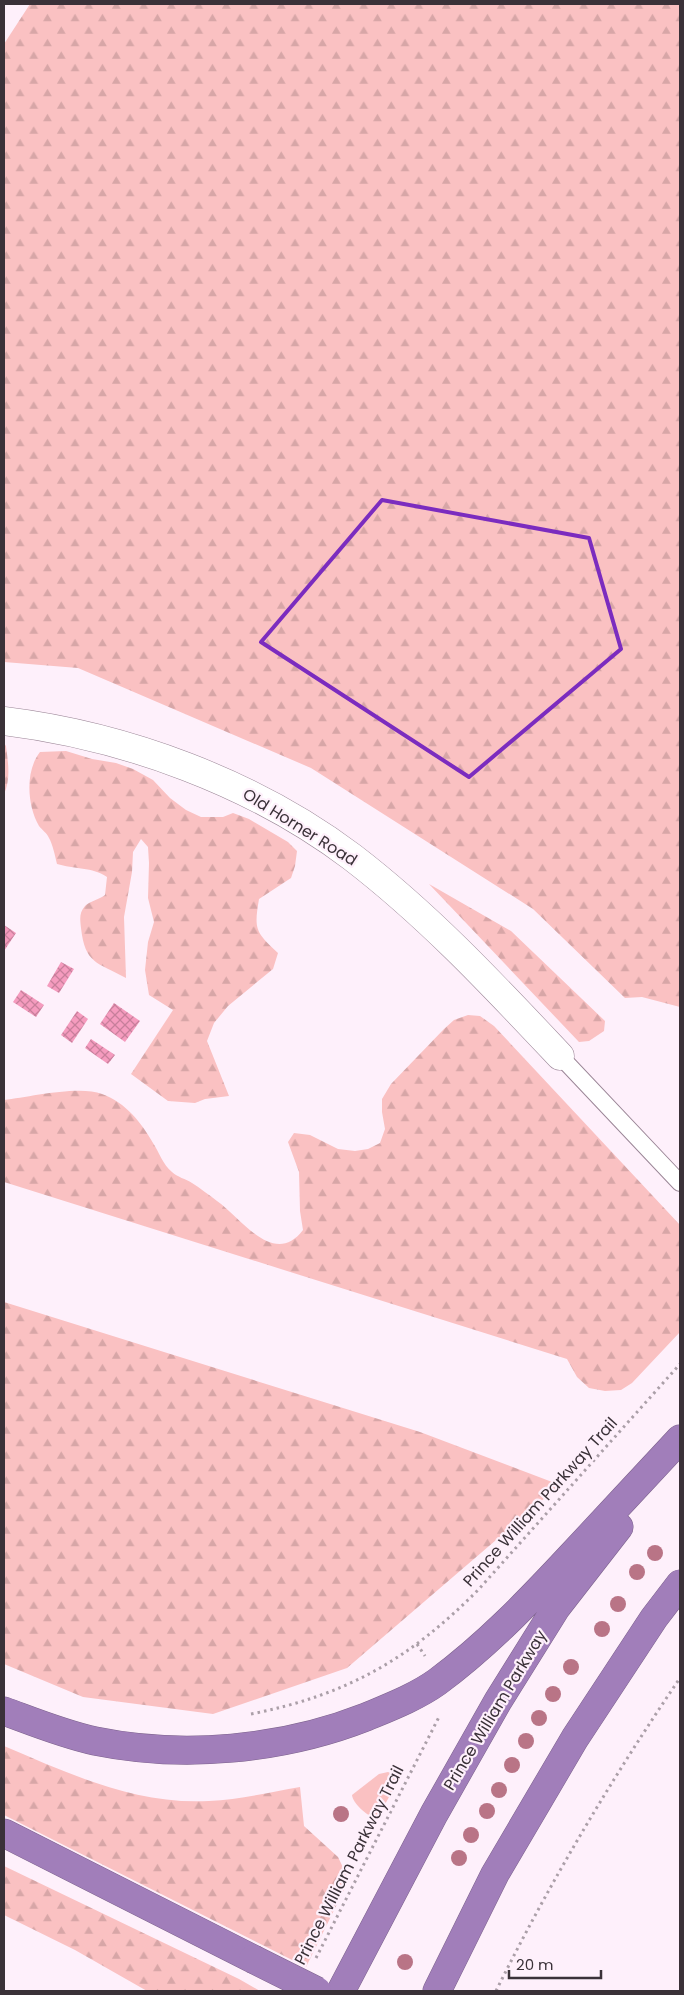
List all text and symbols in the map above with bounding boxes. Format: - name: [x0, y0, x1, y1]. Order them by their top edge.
- street label: Old Horner Road: [238, 783, 362, 871]
- street label: Prince William Parkway Trail: [457, 1412, 623, 1592]
- street label: Prince William Parkway: [438, 1625, 552, 1795]
- street label: Prince William Parkway Trail: [289, 1761, 409, 1969]
- scale bar: [509, 1948, 602, 1980]
- text: 20 m: [516, 1954, 554, 1975]

